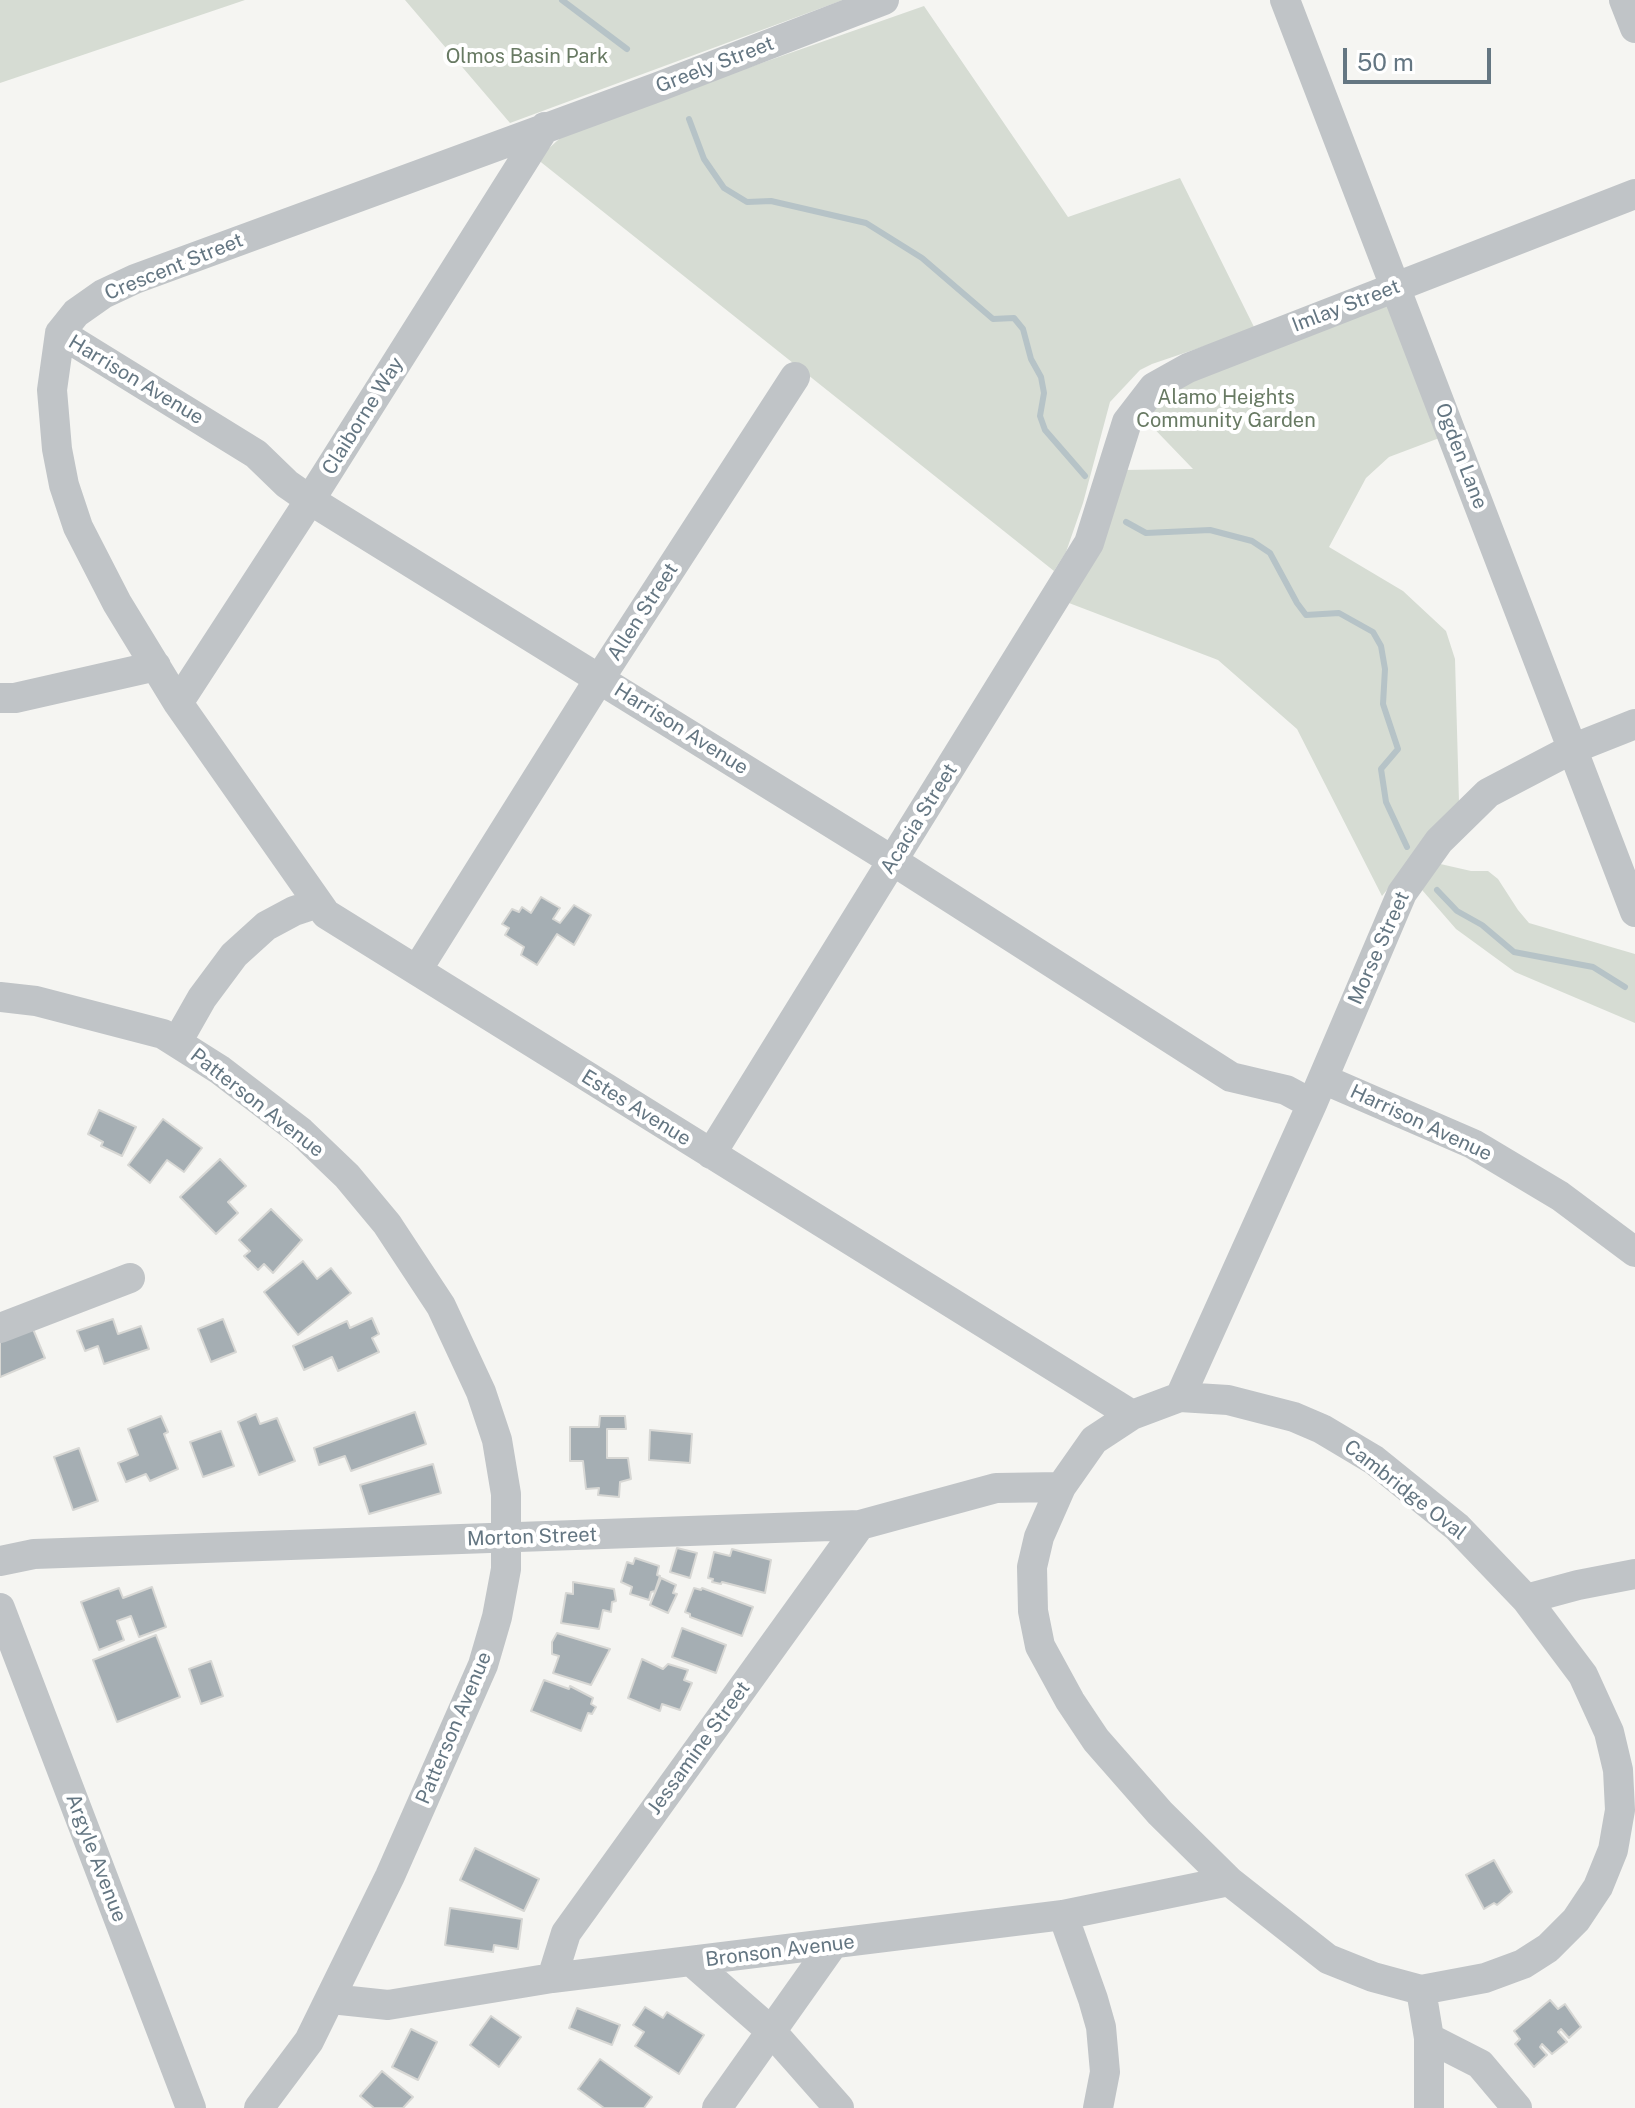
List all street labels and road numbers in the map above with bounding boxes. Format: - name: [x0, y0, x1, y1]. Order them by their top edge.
- street label: Greely Street: [653, 31, 777, 99]
- street label: Crescent Street: [101, 228, 247, 306]
- street label: Imlay Street: [1289, 274, 1403, 338]
- street label: Harrison Avenue: [64, 330, 208, 430]
- street label: Claiborne Way: [317, 353, 409, 479]
- street label: Ogden Lane: [1430, 400, 1492, 512]
- street label: Allen Street: [603, 559, 683, 665]
- street label: Harrison Avenue: [610, 678, 752, 780]
- street label: Acacia Street: [876, 759, 962, 879]
- street label: Morse Street: [1343, 888, 1415, 1008]
- street label: Patterson Avenue: [185, 1043, 329, 1163]
- street label: Estes Avenue: [577, 1065, 695, 1151]
- street label: Harrison Avenue: [1346, 1080, 1496, 1166]
- street label: Cambridge Oval: [1339, 1435, 1471, 1545]
- street label: Morton Street: [467, 1523, 597, 1551]
- street label: Patterson Avenue: [411, 1648, 497, 1808]
- street label: Jessamine Street: [643, 1677, 755, 1819]
- street label: Argyle Avenue: [61, 1791, 131, 1925]
- street label: Bronson Avenue: [704, 1930, 856, 1972]

